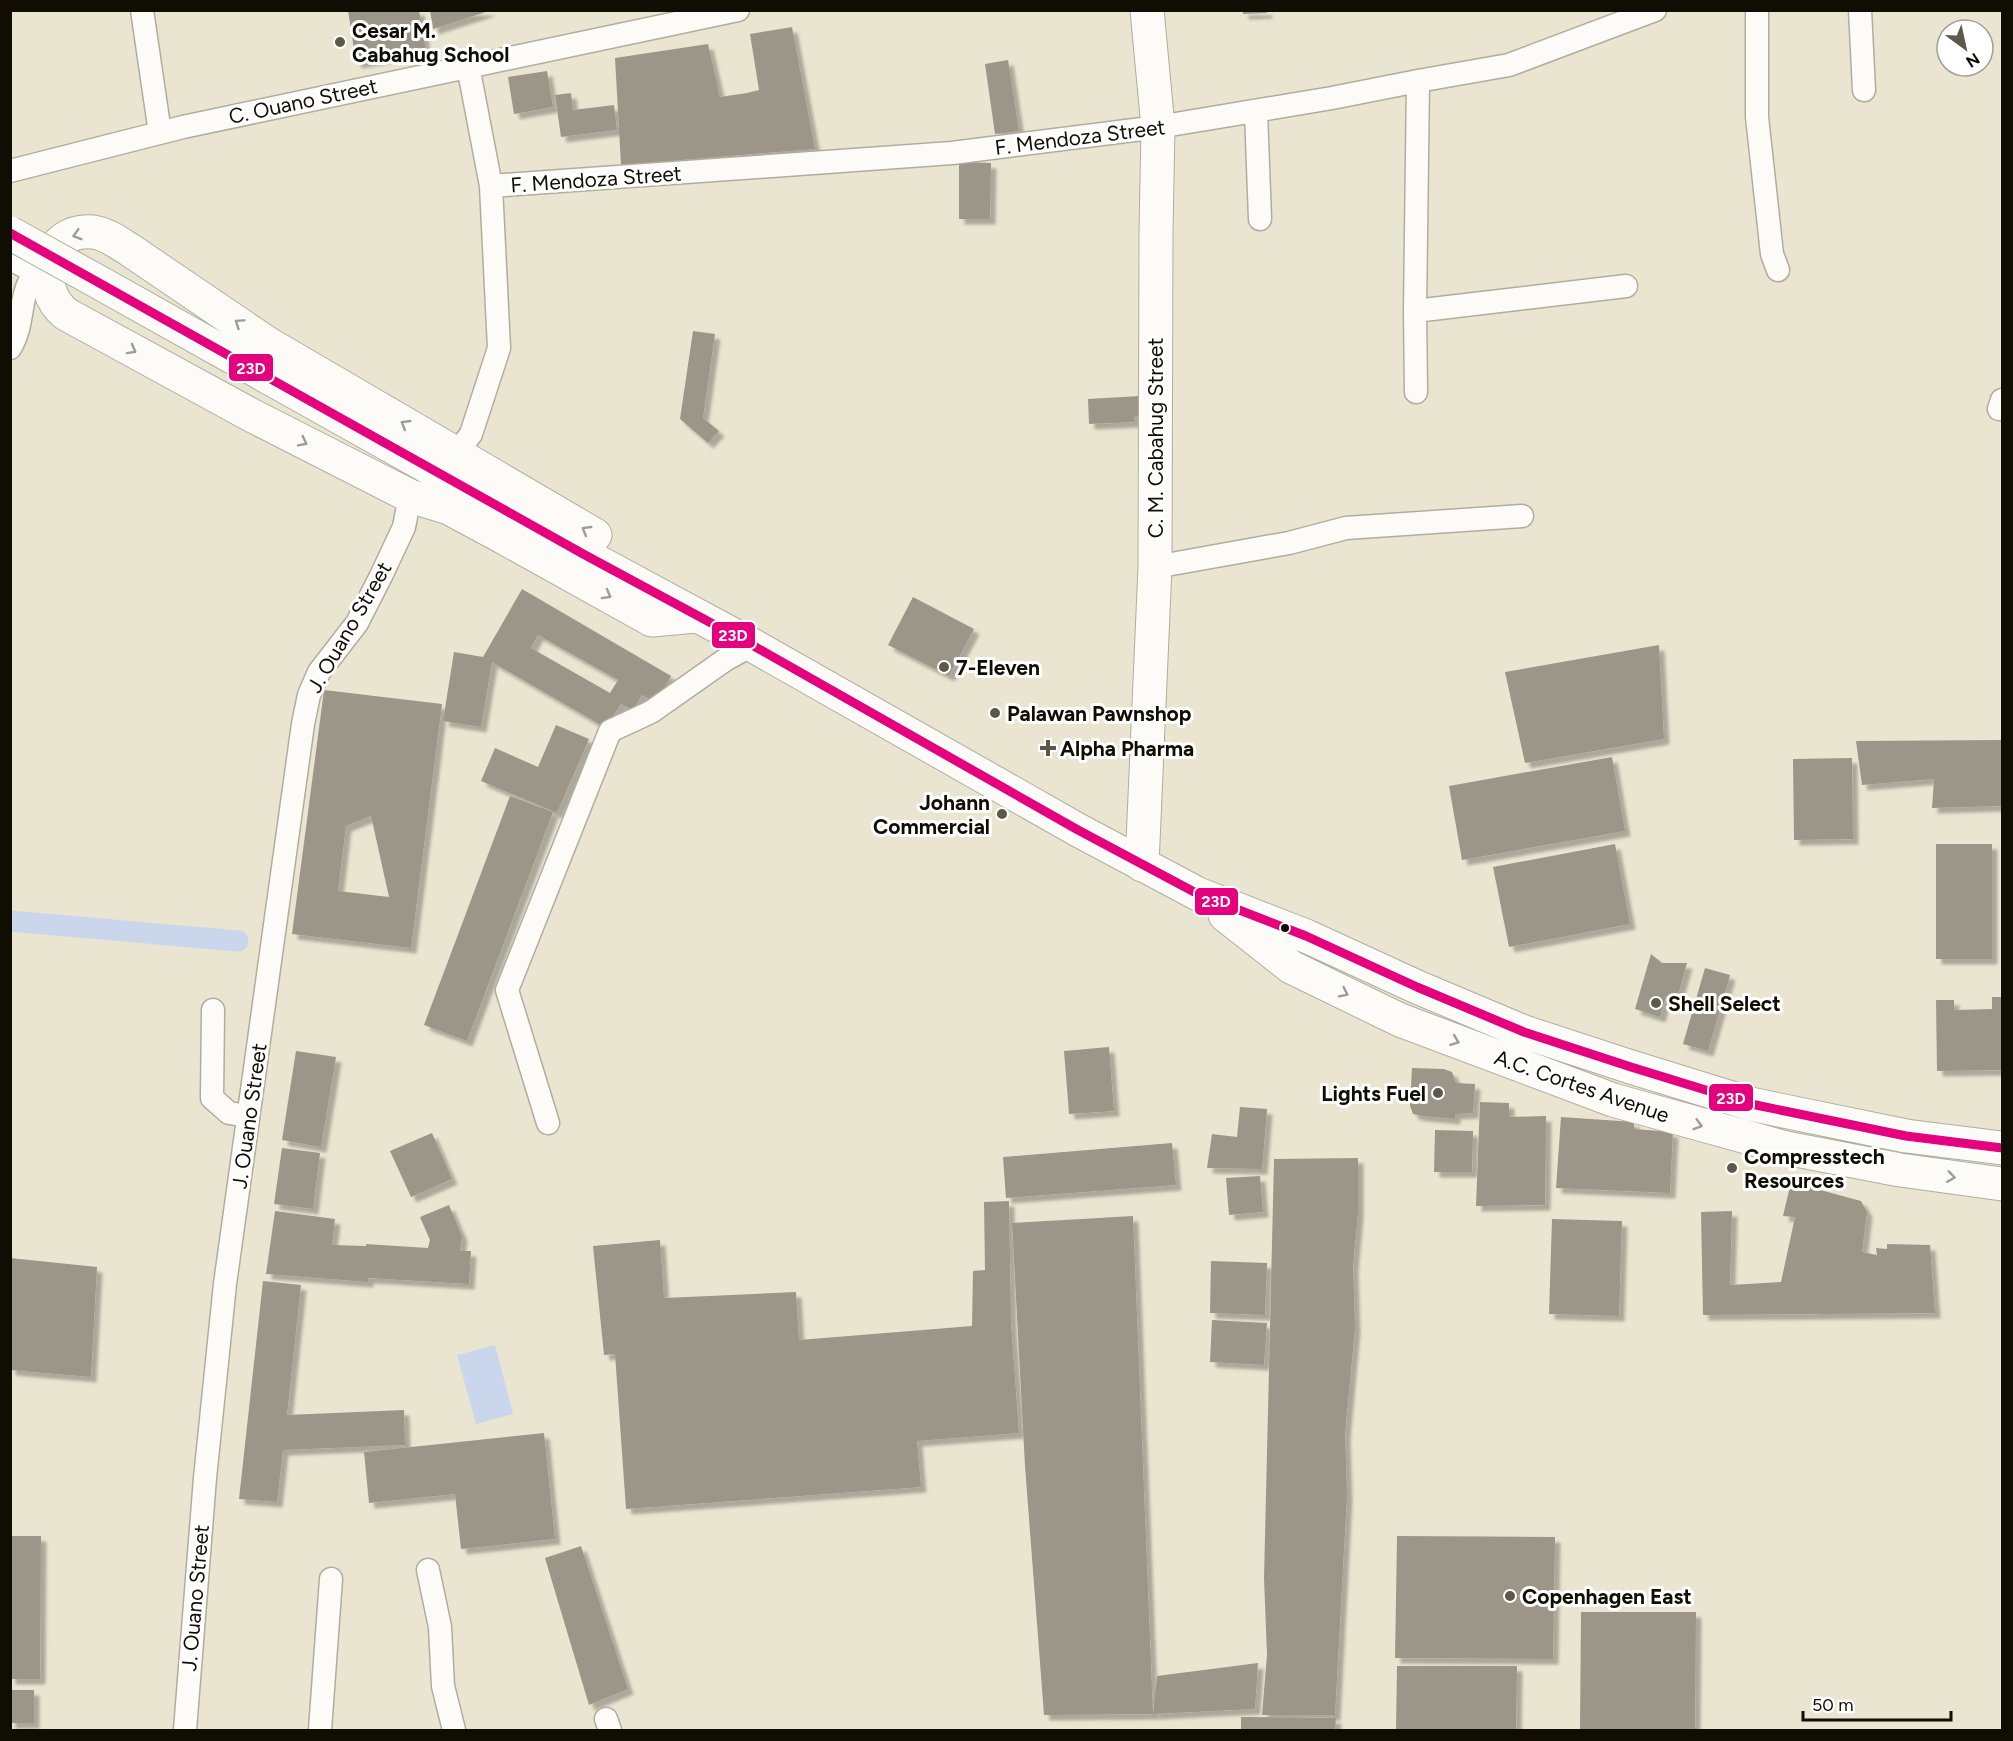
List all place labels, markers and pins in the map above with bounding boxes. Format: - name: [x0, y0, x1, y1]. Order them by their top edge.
- place label: Cesar M. Cabahug School: [352, 18, 509, 67]
- marker: Cesar M. Cabahug School: [333, 35, 347, 49]
- place label: 7-Eleven: [956, 655, 1040, 680]
- marker: 7-Eleven: [937, 660, 951, 674]
- place label: Palawan Pawnshop: [1007, 701, 1191, 726]
- marker: Palawan Pawnshop: [988, 706, 1002, 720]
- place label: Alpha Pharma: [1060, 736, 1194, 761]
- marker: Alpha Pharma: [1041, 741, 1055, 755]
- place label: Johann Commercial: [873, 790, 990, 839]
- marker: Johann Commercial: [995, 807, 1009, 821]
- unlabelled marker: [1279, 922, 1291, 934]
- place label: Shell Select: [1668, 991, 1781, 1016]
- marker: Shell Select: [1649, 996, 1663, 1010]
- place label: Lights Fuel: [1321, 1081, 1426, 1106]
- marker: Lights Fuel: [1431, 1086, 1445, 1100]
- place label: Compresstech Resources: [1744, 1144, 1885, 1193]
- marker: Compresstech Resources: [1725, 1161, 1739, 1175]
- place label: Copenhagen East: [1522, 1584, 1692, 1609]
- marker: Copenhagen East: [1503, 1589, 1517, 1603]

